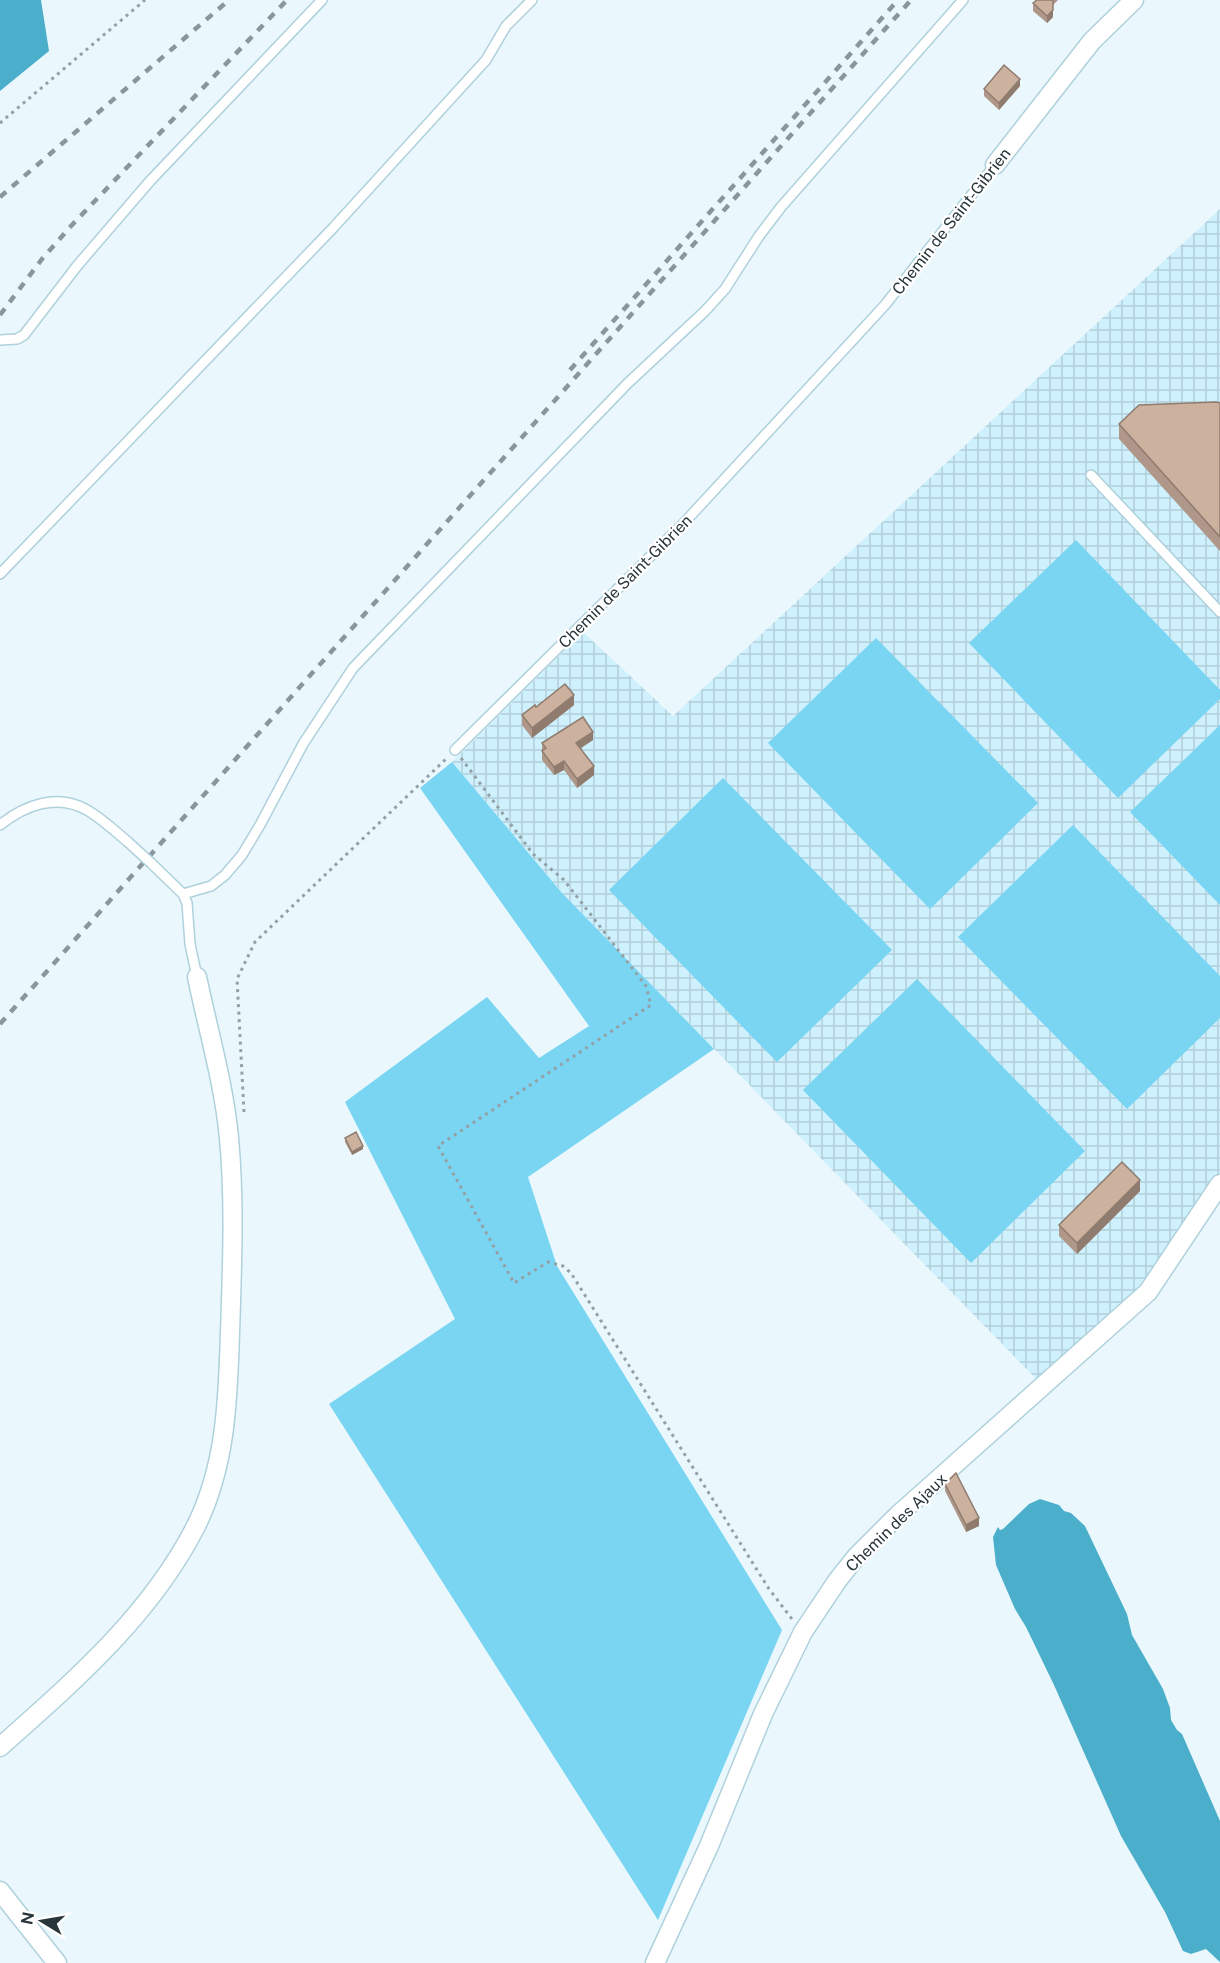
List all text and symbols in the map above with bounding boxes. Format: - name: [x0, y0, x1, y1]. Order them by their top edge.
- street label: Chemin de Saint-Gibrien: [888, 144, 1015, 298]
- street label: Chemin de Saint-Gibrien: [555, 511, 696, 652]
- street label: Chemin des Ajaux: [842, 1469, 951, 1576]
- north arrow: [12, 1891, 72, 1951]
- text: N: [17, 1910, 38, 1926]

